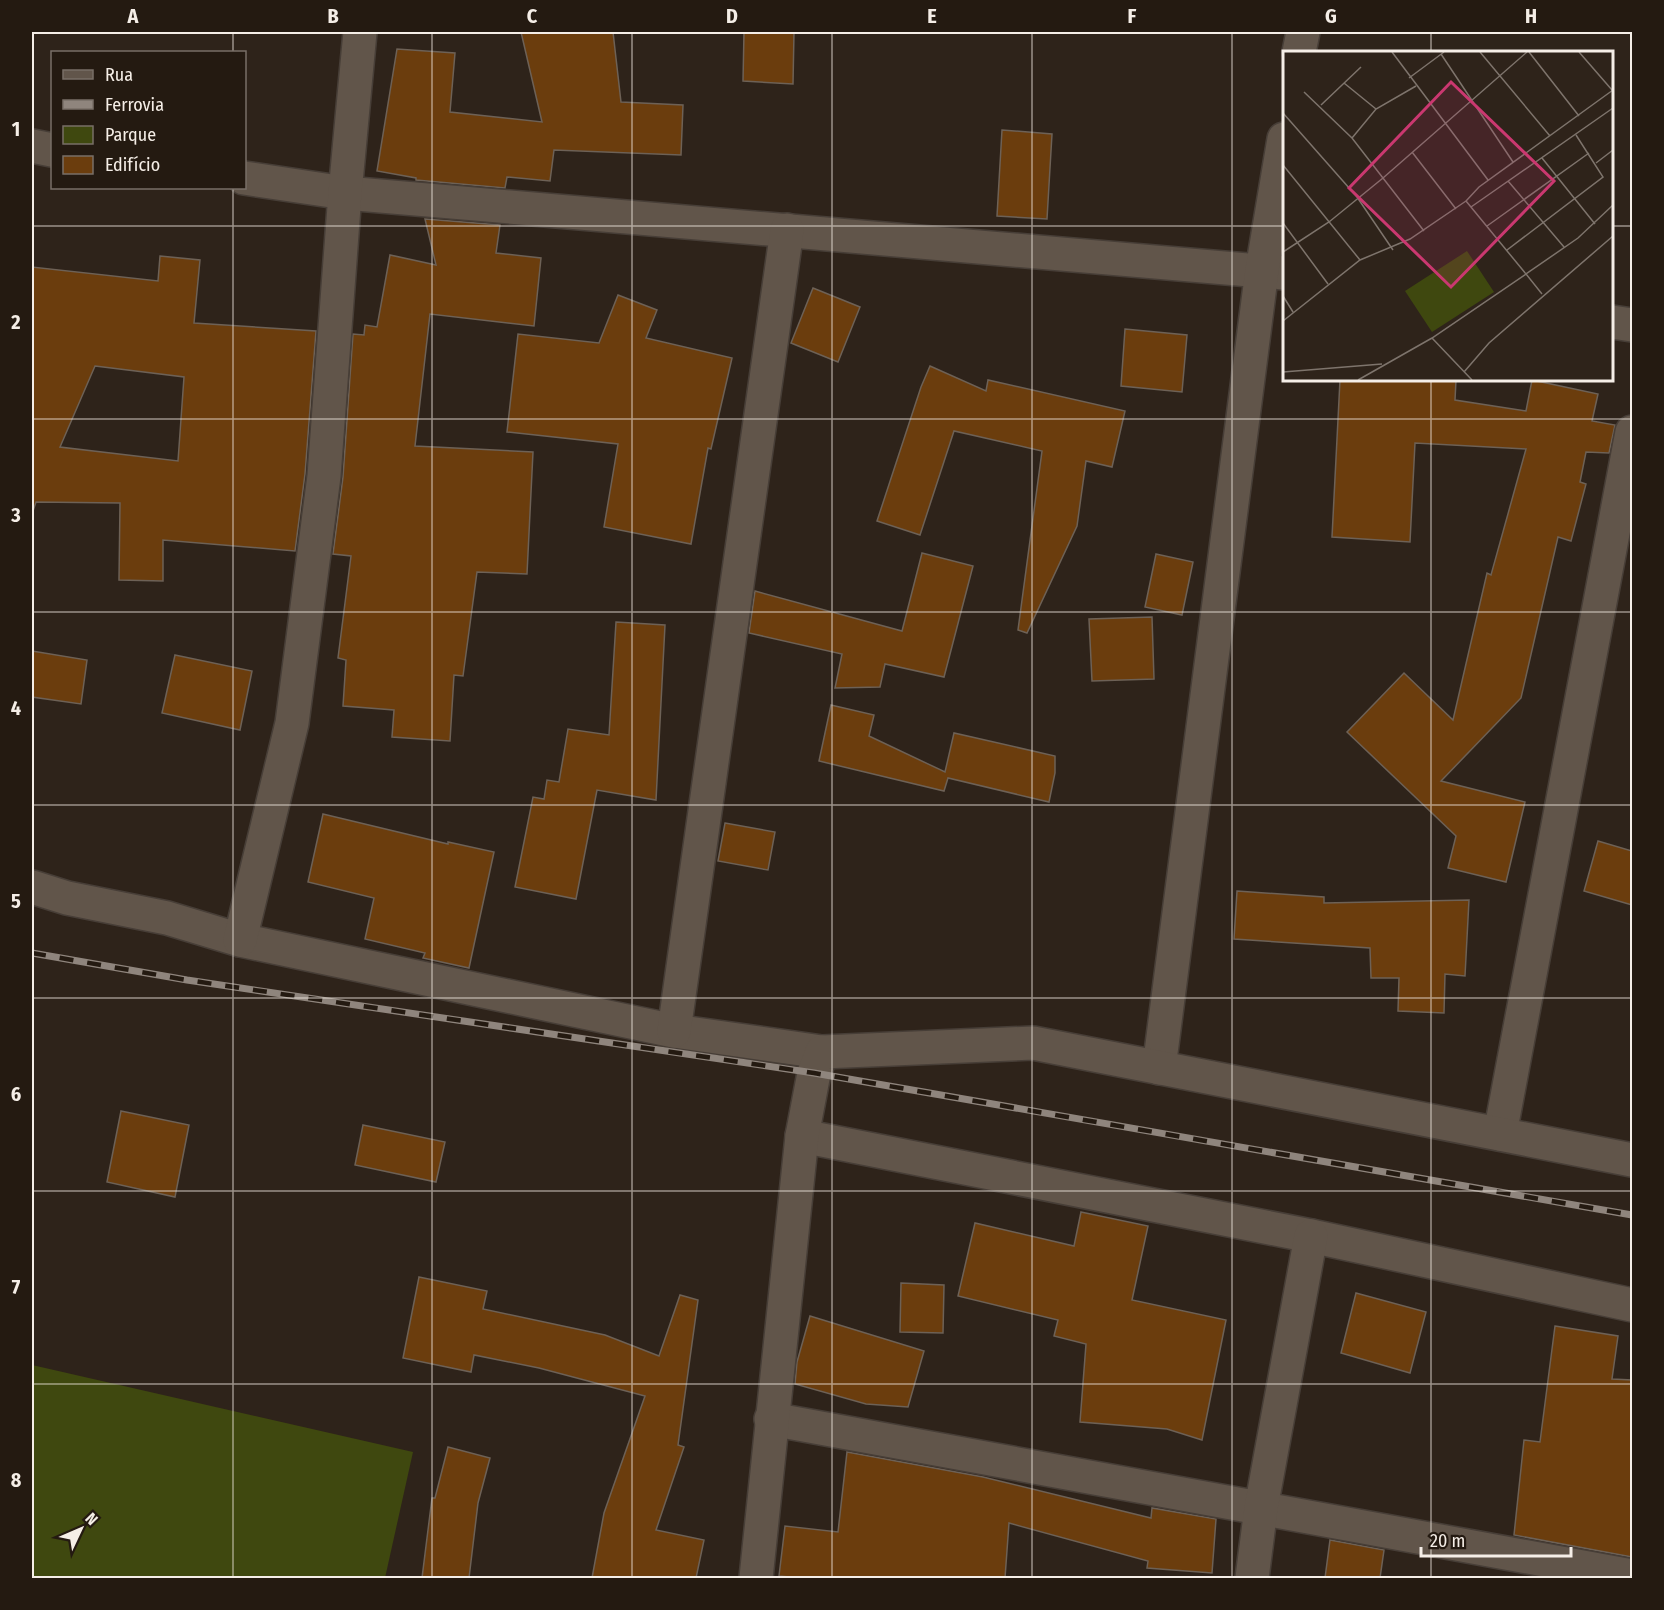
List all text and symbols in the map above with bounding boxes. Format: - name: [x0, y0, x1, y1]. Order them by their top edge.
- text: A: [127, 4, 140, 28]
- text: B: [327, 4, 339, 28]
- text: C: [527, 4, 538, 28]
- text: D: [726, 4, 738, 28]
- text: E: [927, 4, 937, 28]
- text: F: [1128, 4, 1137, 28]
- text: G: [1325, 4, 1337, 28]
- text: H: [1525, 4, 1537, 28]
- legend: [51, 51, 246, 189]
- inset map: [1283, 51, 1613, 381]
- text: Rua: [105, 64, 133, 86]
- text: Ferrovia: [105, 94, 164, 116]
- text: 1: [12, 117, 20, 141]
- text: Parque: [105, 124, 156, 146]
- text: Edifício: [105, 154, 160, 176]
- text: 2: [10, 310, 21, 334]
- text: 3: [10, 503, 21, 527]
- text: 4: [11, 696, 21, 720]
- text: 5: [11, 889, 21, 913]
- text: 6: [11, 1082, 21, 1106]
- text: 7: [12, 1275, 21, 1299]
- text: 8: [11, 1468, 22, 1492]
- north arrow: [51, 1499, 111, 1559]
- text: N: [81, 1509, 102, 1529]
- scale bar: [1421, 1520, 1571, 1558]
- text: 20 m: [1430, 1530, 1465, 1552]

